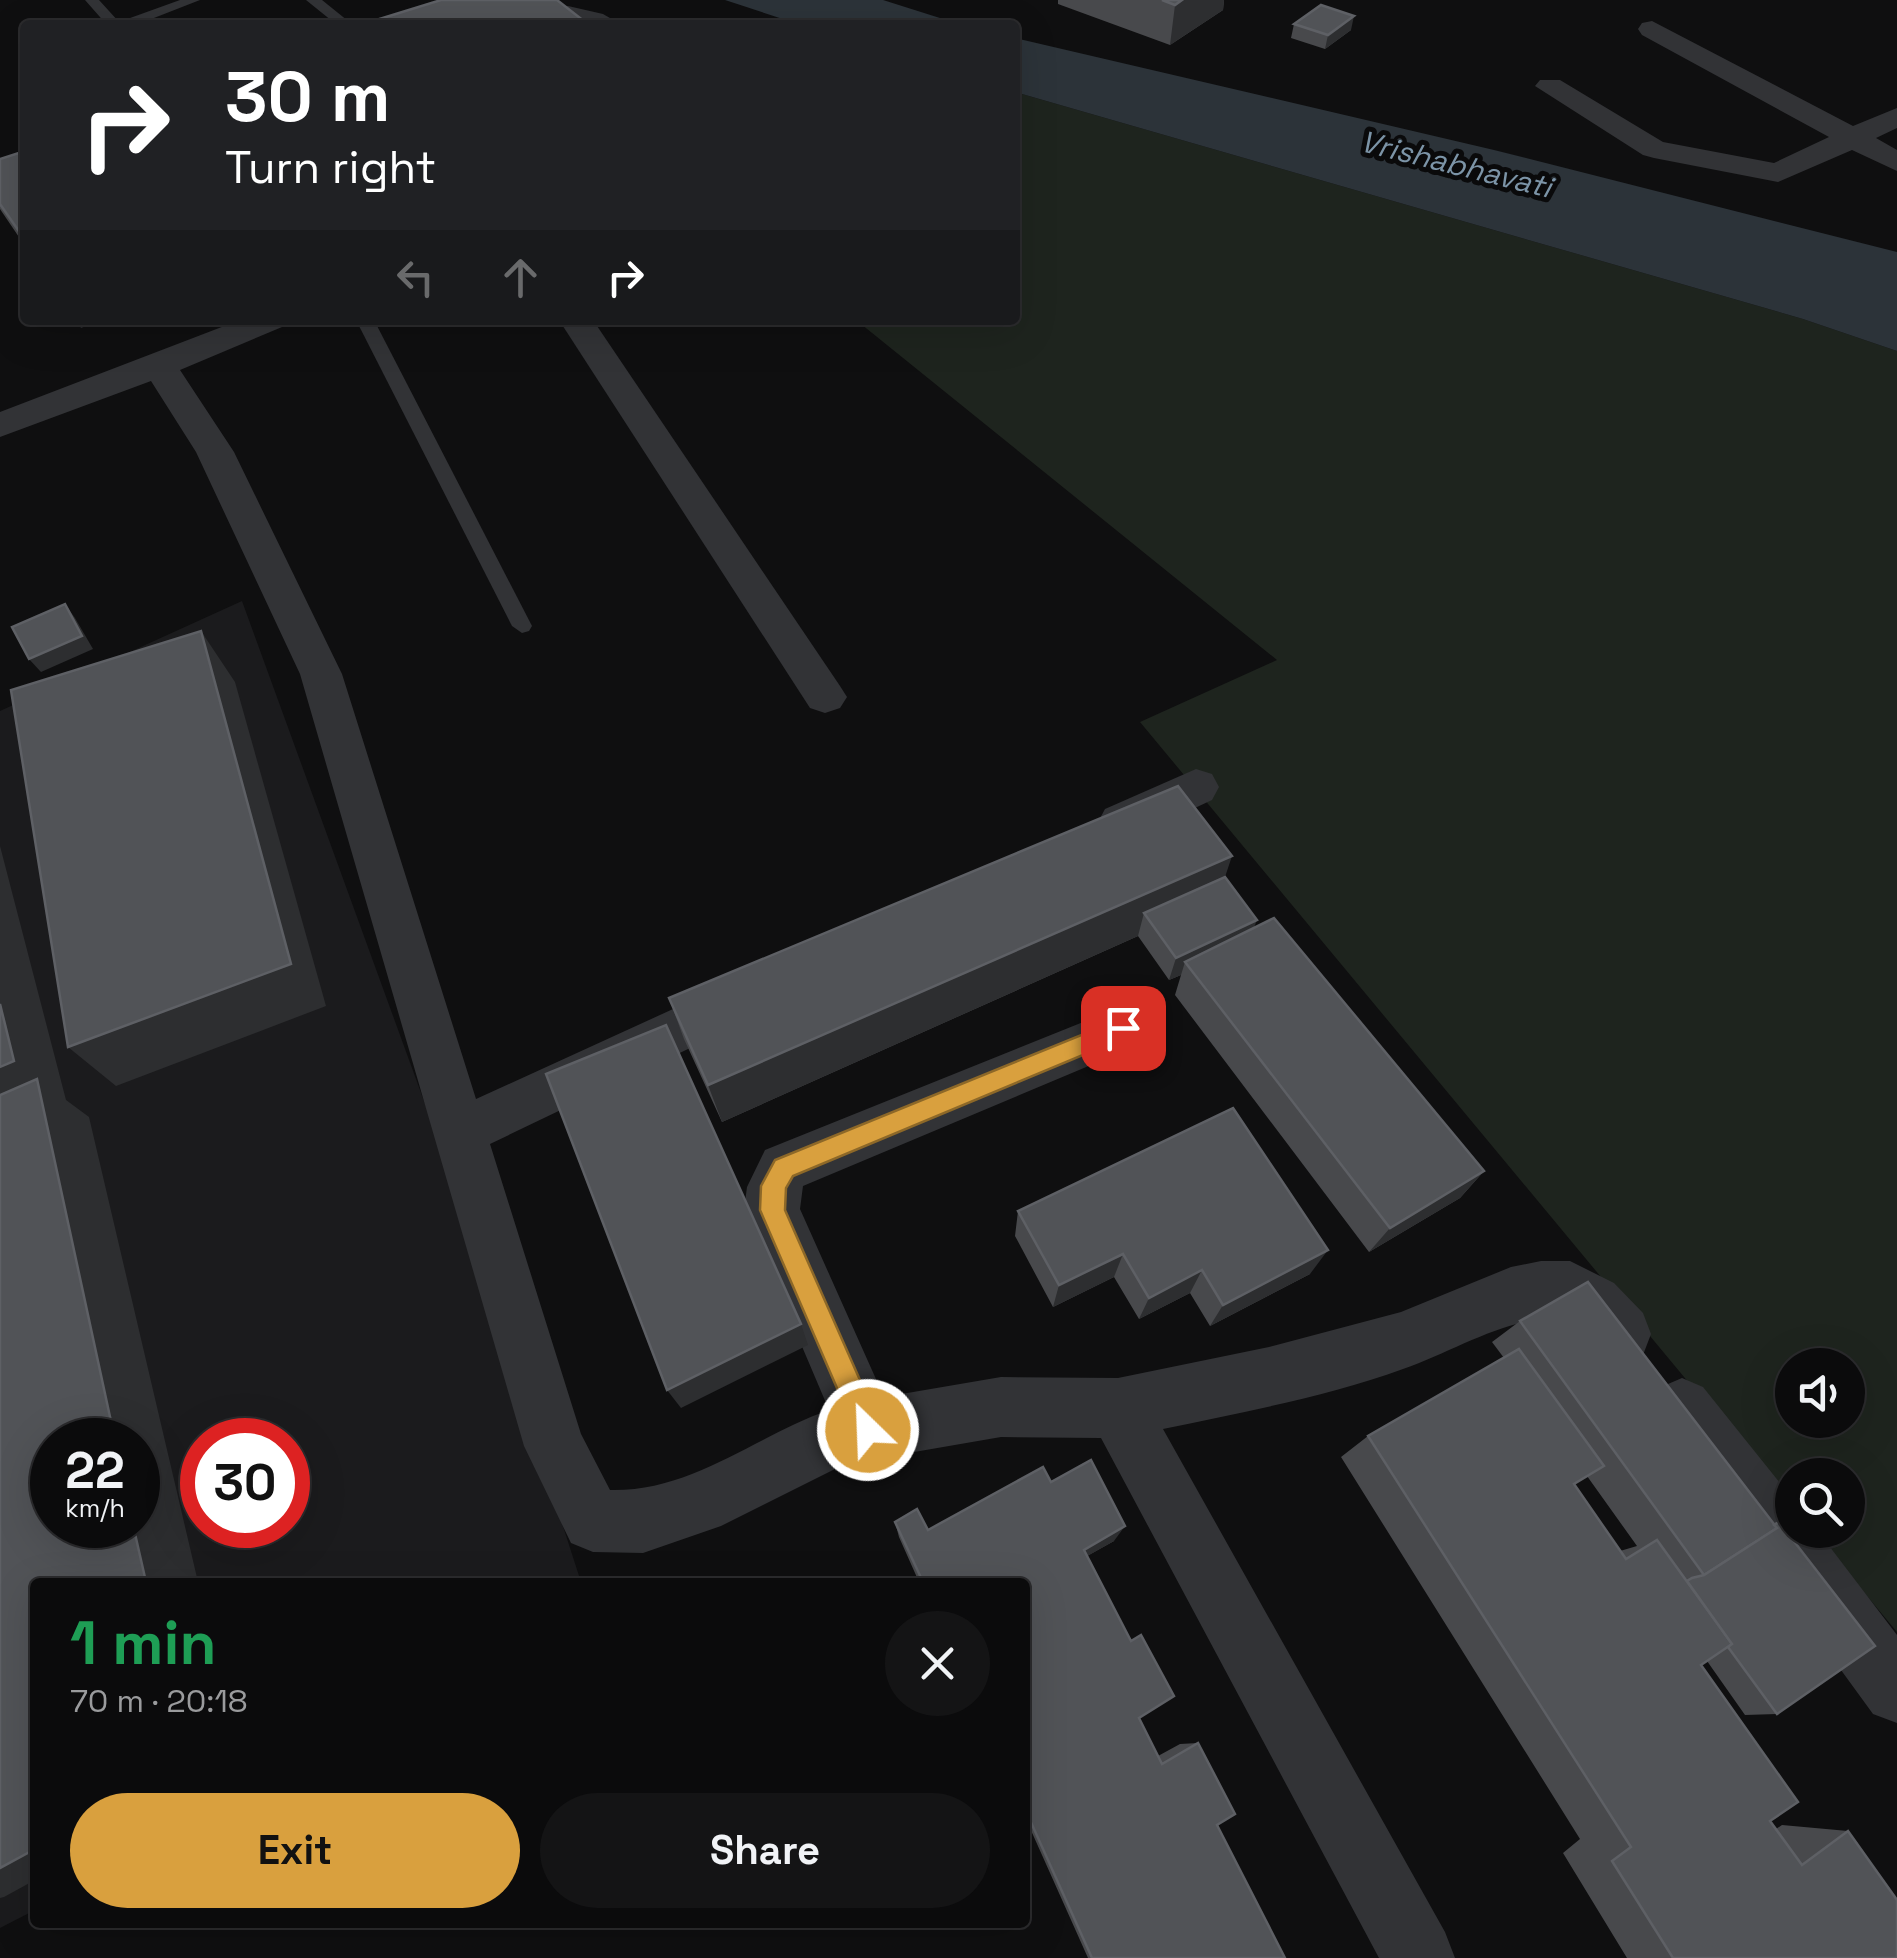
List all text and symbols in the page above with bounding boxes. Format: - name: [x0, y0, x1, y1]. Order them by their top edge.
- text: 30 m: [225, 52, 390, 141]
- icon: right: [60, 60, 190, 190]
- water label: Vrishabhavati: [1356, 121, 1559, 207]
- text: Turn right: [225, 139, 436, 196]
- icon: left: [388, 250, 443, 305]
- icon: ahead: [493, 250, 548, 305]
- icon: right: [598, 250, 653, 305]
- pin: [1081, 986, 1166, 1071]
- icon: arrive: [1096, 1001, 1151, 1056]
- map controls: [1775, 1348, 1865, 1548]
- button: sound: [1775, 1348, 1865, 1438]
- position arrow: [816, 1378, 920, 1482]
- speed limit sign: 30: [180, 1418, 310, 1548]
- text: 22: [65, 1439, 125, 1503]
- button: search: [1775, 1458, 1865, 1548]
- text: km/h: [65, 1492, 125, 1524]
- text: 1 min: [70, 1605, 217, 1682]
- button: close: [885, 1611, 990, 1716]
- text: 70 m · 20:18: [70, 1681, 248, 1721]
- button: Exit: [70, 1793, 520, 1908]
- button: Share: [540, 1793, 990, 1908]

